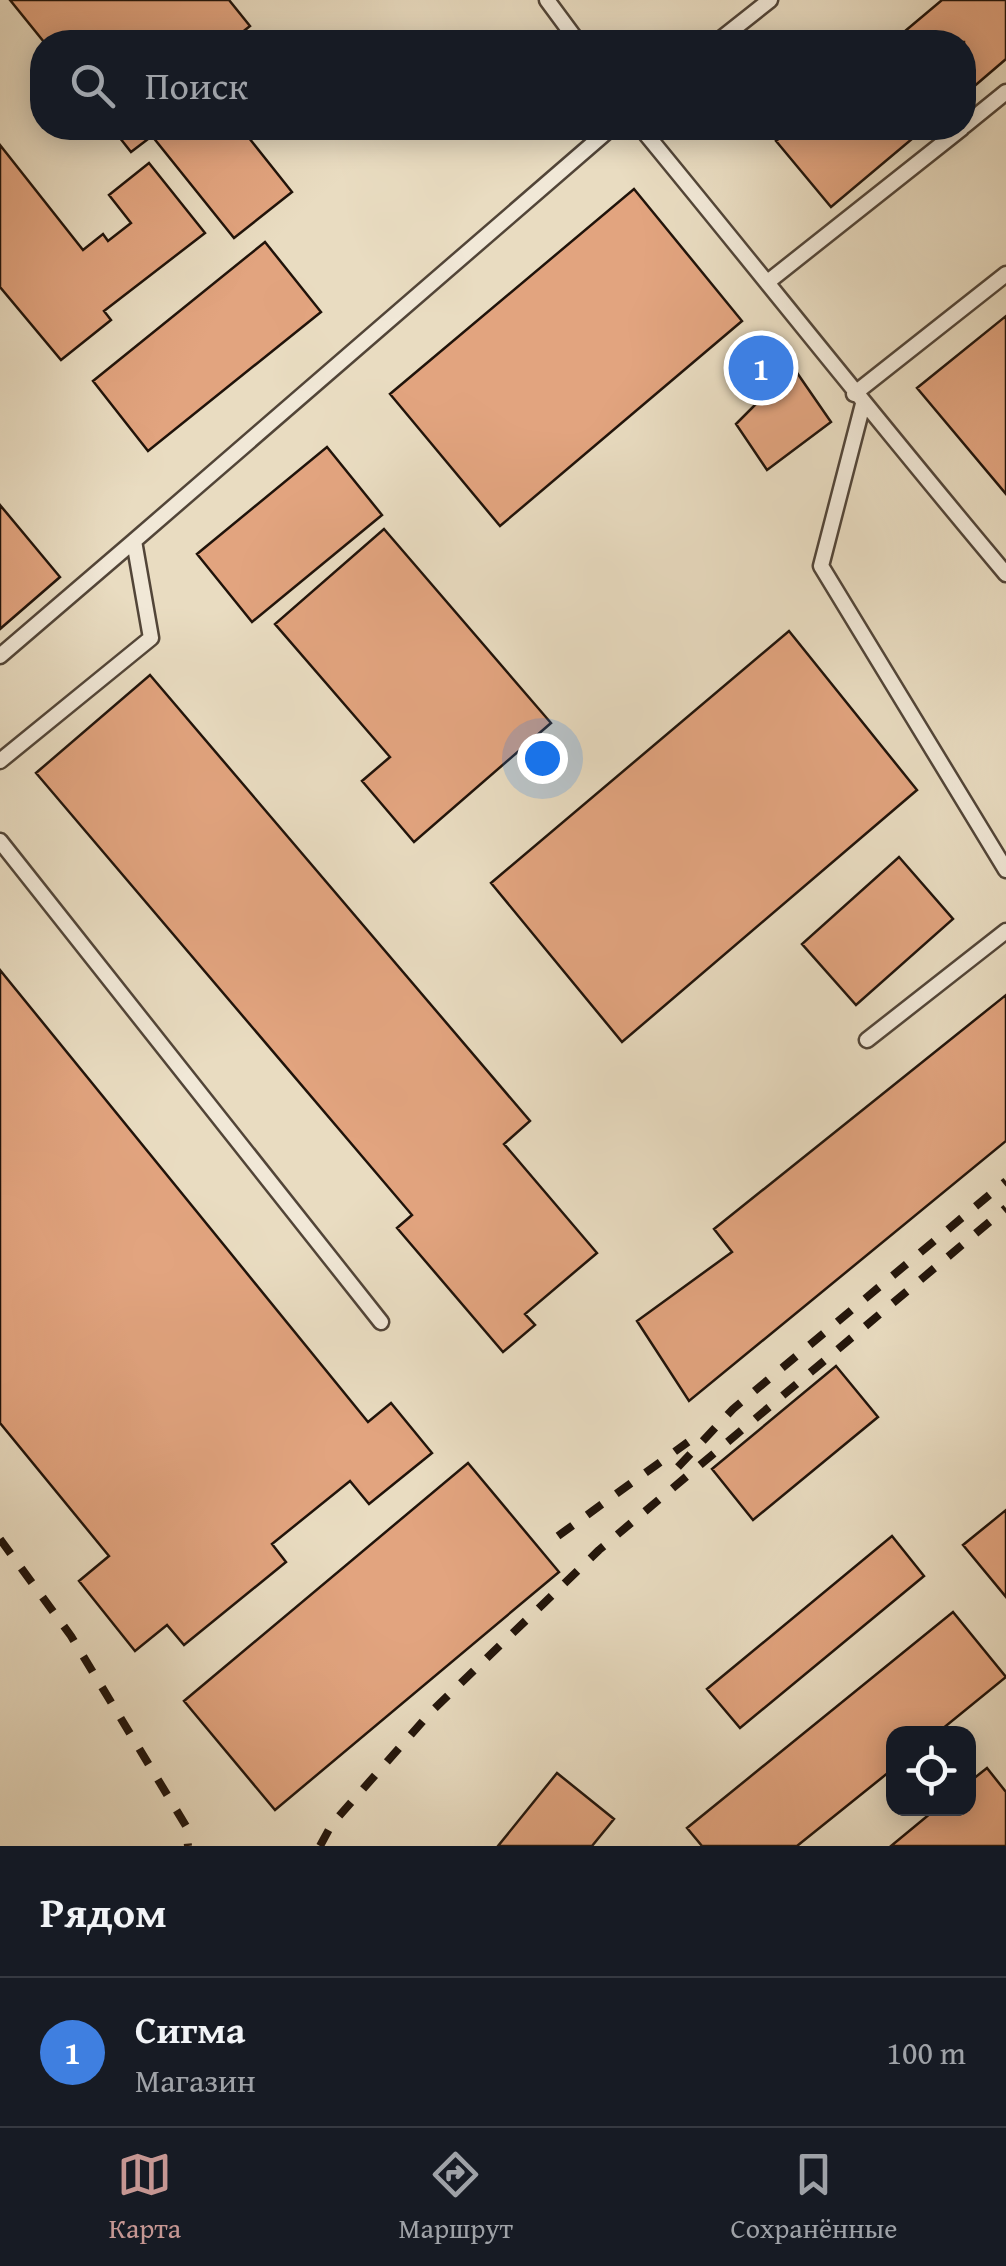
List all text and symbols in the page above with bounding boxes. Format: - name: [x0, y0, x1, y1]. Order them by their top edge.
- search box: [30, 30, 976, 140]
- text: Поиск: [145, 57, 248, 113]
- icon: search: [65, 58, 120, 113]
- pin: 1: [728, 330, 794, 406]
- your location: [517, 733, 568, 784]
- map controls: [886, 1726, 976, 1816]
- button: locate: [886, 1726, 976, 1816]
- text: Рядом: [40, 1881, 167, 1942]
- text: Сигма: [135, 2001, 246, 2057]
- text: 1: [64, 2029, 81, 2076]
- text: 100 m: [887, 2029, 966, 2076]
- text: Магазин: [135, 2057, 256, 2104]
- tab: Карта: [109, 2147, 181, 2248]
- tab: Маршрут: [399, 2147, 513, 2248]
- tab: Сохранённые: [730, 2147, 897, 2248]

